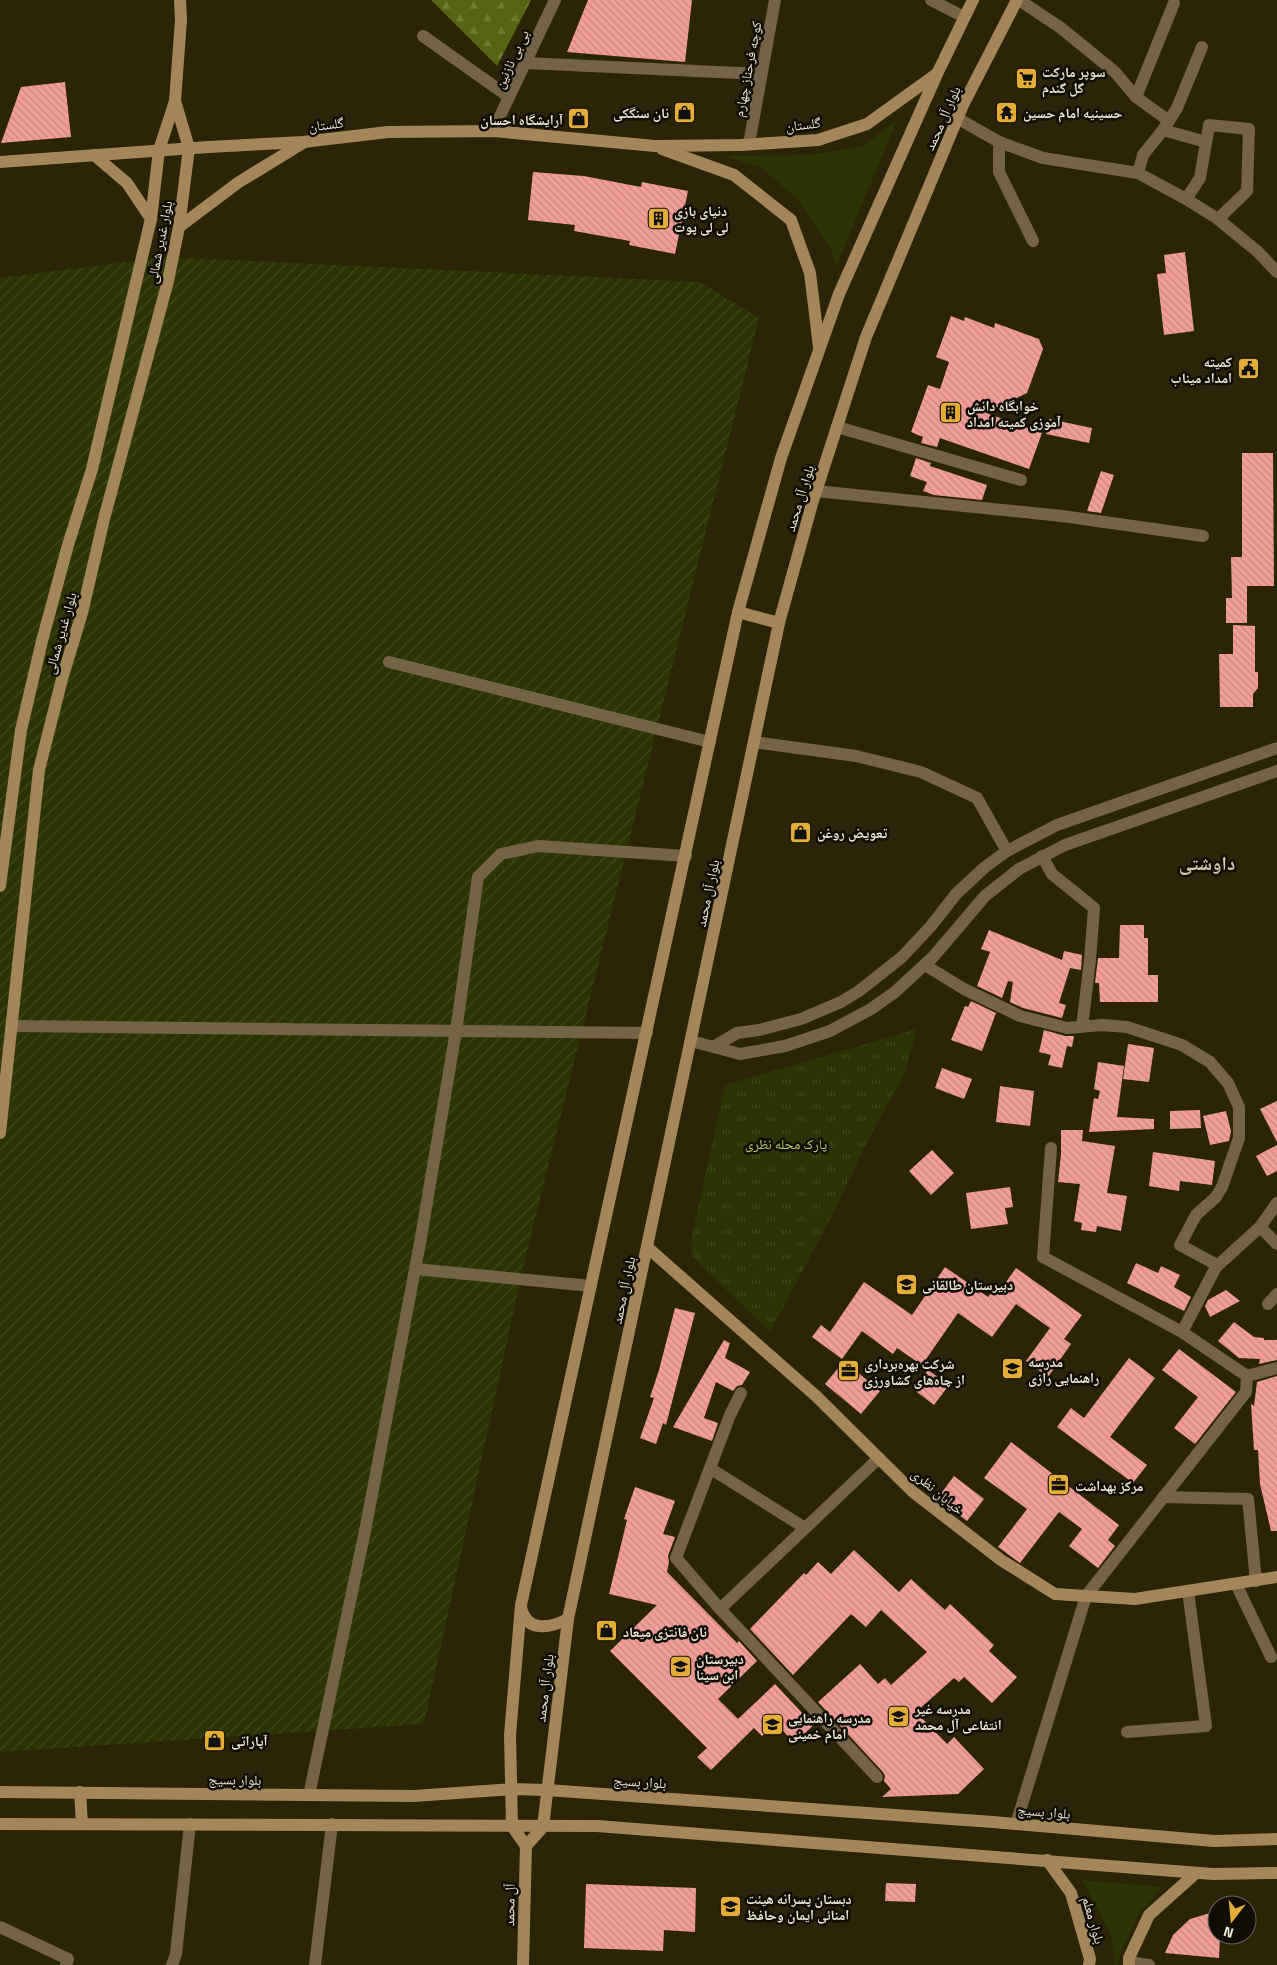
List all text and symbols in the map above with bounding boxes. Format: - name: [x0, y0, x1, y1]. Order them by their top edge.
- street label: کوچه فرحناز چهارم: [727, 19, 767, 119]
- street label: بی بی نازنین: [488, 26, 534, 92]
- place label: سوپر مارکت گل گندم: [1042, 61, 1106, 98]
- supermarket icon: سوپر مارکت گل گندم: [1014, 67, 1038, 91]
- street label: بلوار آل محمد: [918, 82, 966, 154]
- shop icon: نان سنگکی: [673, 100, 697, 124]
- temple icon: حسینیه امام حسین: [995, 100, 1019, 124]
- place label: نان سنگکی: [613, 102, 669, 123]
- place label: حسینیه امام حسین: [1023, 102, 1123, 123]
- shop icon: آرایشگاه احسان: [567, 107, 591, 131]
- place label: آرایشگاه احسان: [480, 109, 563, 130]
- street label: گلستان: [307, 111, 345, 137]
- street label: گلستان: [784, 111, 822, 137]
- street label: بلوار غدیر شمالی: [141, 199, 177, 285]
- place label: دنیای بازی لی لی پوت: [674, 200, 728, 237]
- building icon: دنیای بازی لی لی پوت: [646, 206, 670, 230]
- place label: کمیته امداد میناب: [1170, 351, 1232, 388]
- public building icon: کمیته امداد میناب: [1236, 357, 1260, 381]
- place label: خوابگاه دانش آموزی کمیته امداد: [967, 395, 1061, 432]
- building icon: خوابگاه دانش آموزی کمیته امداد: [939, 401, 963, 425]
- street label: بلوار آل محمد: [779, 462, 819, 534]
- street label: بلوار غدیر شمالی: [38, 590, 82, 676]
- shop icon: تعویض روغن: [789, 820, 813, 844]
- place label: تعویض روغن: [817, 822, 888, 843]
- district label: داوشتی: [1179, 848, 1235, 877]
- street label: بلوار آل محمد: [690, 857, 724, 929]
- park label: پارک محله نظری: [745, 1133, 827, 1154]
- street label: بلوار آل محمد: [606, 1254, 640, 1326]
- school or university icon: دبیرستان طالقانی: [894, 1272, 918, 1296]
- place label: دبیرستان طالقانی: [922, 1274, 1013, 1295]
- place label: مدرسه راهنمایی رازی: [1028, 1351, 1099, 1388]
- place label: شرکت بهره‌برداری از چاه‌های کشاورزی: [864, 1353, 965, 1390]
- school or university icon: مدرسه راهنمایی رازی: [1000, 1357, 1024, 1381]
- office icon: شرکت بهره‌برداری از چاه‌های کشاورزی: [836, 1359, 860, 1383]
- street label: خیابان نظری: [907, 1463, 969, 1519]
- office icon: مرکز بهداشت: [1047, 1473, 1071, 1497]
- place label: مرکز بهداشت: [1075, 1475, 1143, 1496]
- shop icon: نان فانتزی میعاد: [595, 1619, 619, 1643]
- place label: نان فانتزی میعاد: [623, 1621, 707, 1642]
- place label: دبیرستان ابن سینا: [696, 1648, 744, 1685]
- street label: بلوار آل محمد: [529, 1653, 559, 1723]
- school or university icon: دبیرستان ابن سینا: [668, 1654, 692, 1678]
- place label: مدرسه غیر انتفاعی آل محمد: [914, 1698, 1002, 1735]
- school or university icon: مدرسه غیر انتفاعی آل محمد: [887, 1704, 911, 1728]
- place label: مدرسه راهنمایی امام خمینی: [788, 1707, 871, 1744]
- school or university icon: مدرسه راهنمایی امام خمینی: [760, 1713, 784, 1737]
- shop icon: آپاراتی: [203, 1728, 227, 1752]
- place label: آپاراتی: [231, 1730, 268, 1751]
- street label: بلوار بسیج: [208, 1768, 262, 1790]
- street label: بلوار بسیج: [613, 1769, 667, 1793]
- street label: بلوار بسیج: [1017, 1798, 1072, 1824]
- street label: آل محمد: [498, 1883, 520, 1927]
- place label: دبستان پسرانه هیئت امنائی ایمان وحافظ: [746, 1888, 852, 1925]
- school or university icon: دبستان پسرانه هیئت امنائی ایمان وحافظ: [718, 1894, 742, 1918]
- street label: بلوار معلم: [1077, 1894, 1111, 1946]
- north arrow: [1207, 1895, 1257, 1945]
- text: N: [1221, 1922, 1236, 1944]

